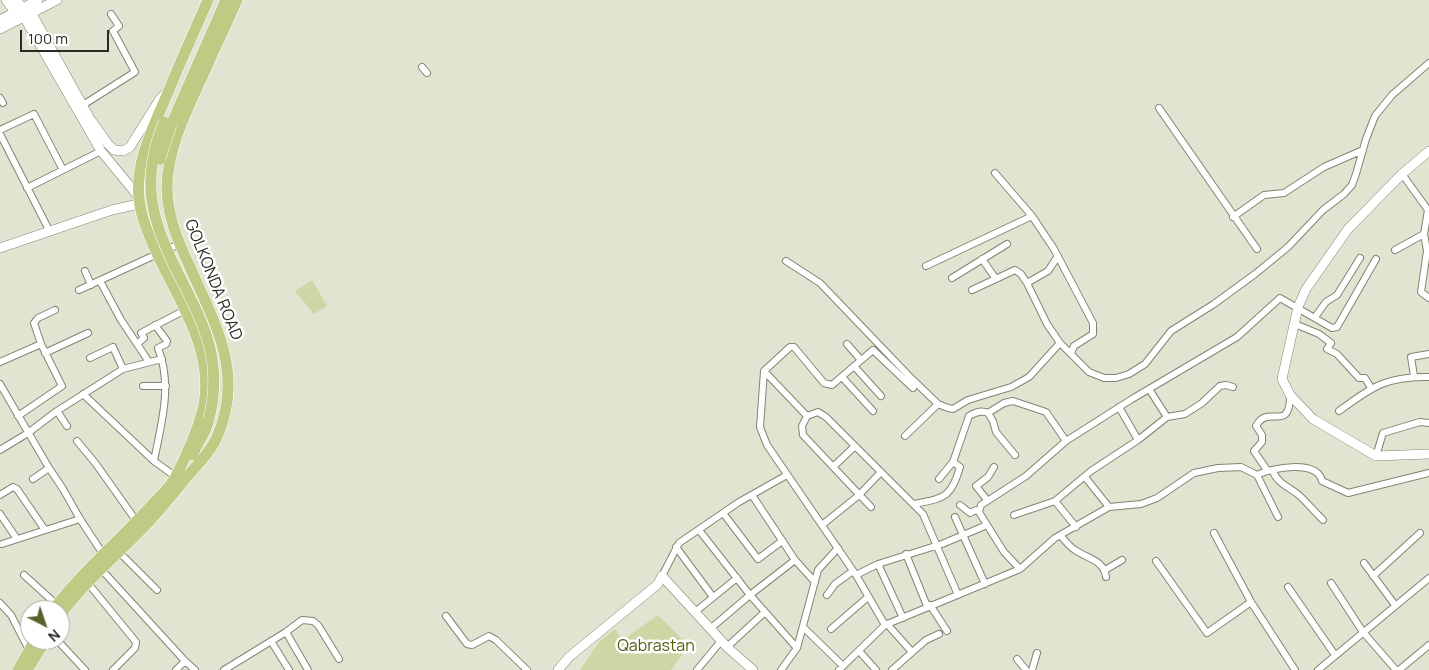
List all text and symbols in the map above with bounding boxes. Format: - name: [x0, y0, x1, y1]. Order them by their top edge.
- scale bar: [22, 20, 111, 52]
- text: 100 m: [28, 28, 68, 49]
- street label: GOLKONDA ROAD: [180, 217, 246, 343]
- north arrow: [20, 600, 70, 650]
- text: N: [44, 625, 65, 646]
- park label: Qabrastan: [617, 637, 695, 657]

